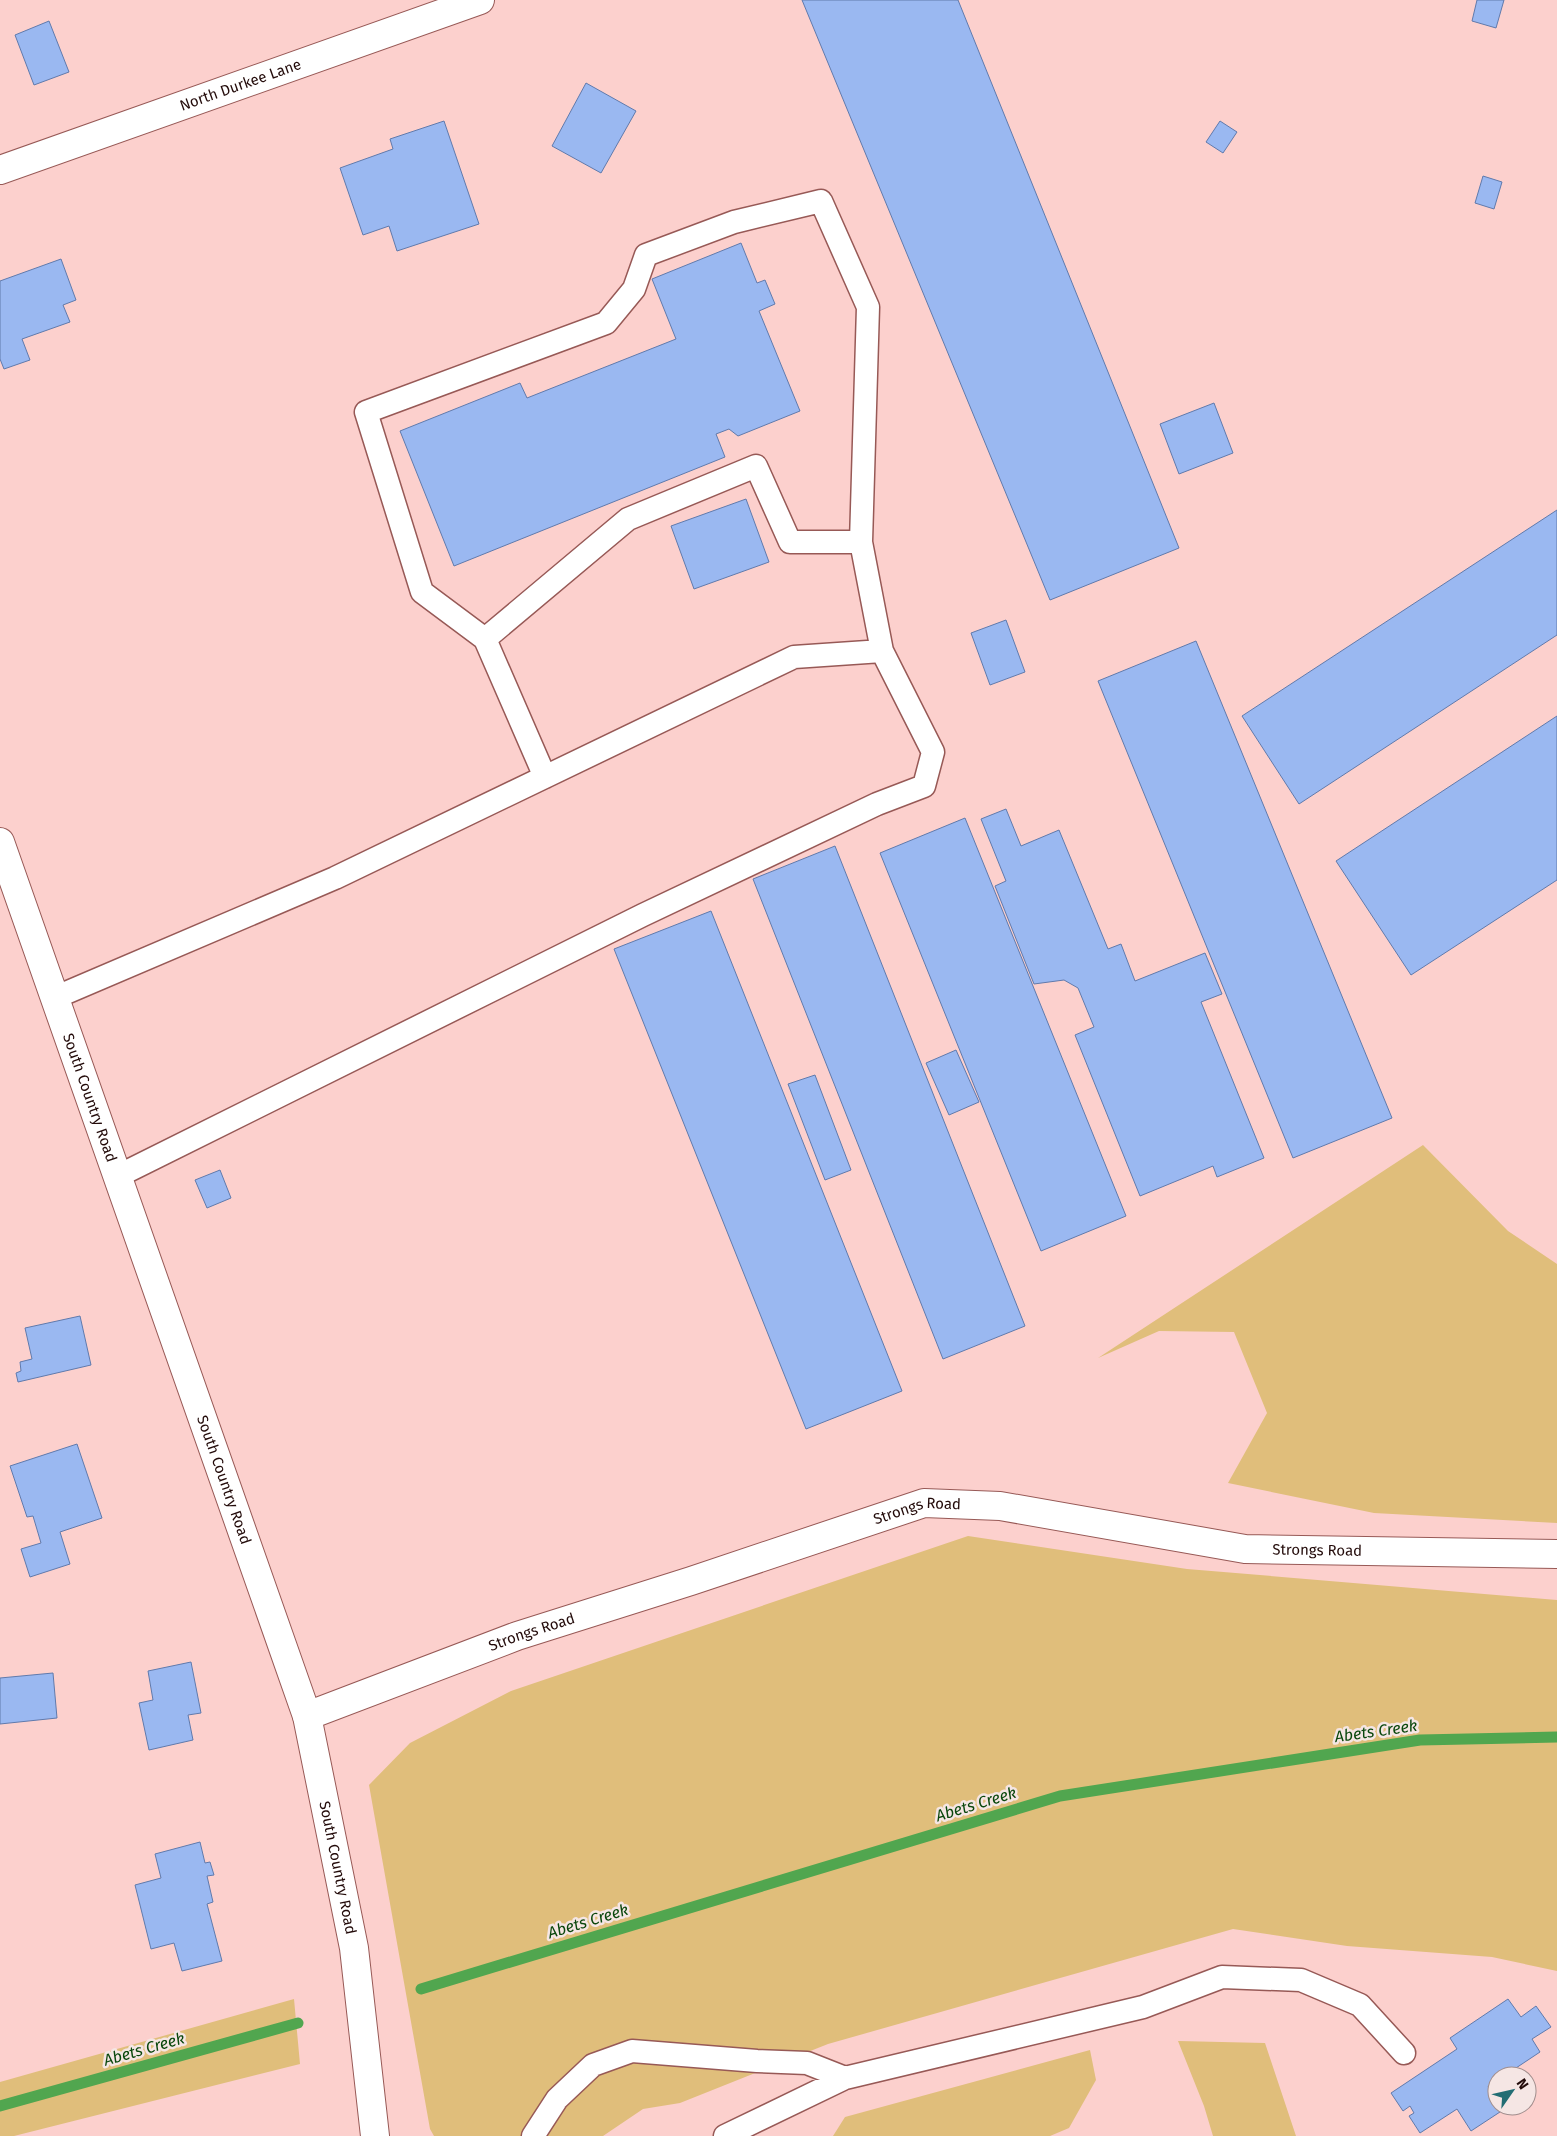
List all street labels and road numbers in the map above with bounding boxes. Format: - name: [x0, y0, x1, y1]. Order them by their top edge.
- street label: North Durkee Lane: [177, 55, 304, 115]
- street label: South Country Road: [59, 1031, 121, 1165]
- street label: South Country Road: [193, 1413, 255, 1547]
- street label: Strongs Road: [871, 1494, 961, 1528]
- street label: Strongs Road: [1272, 1540, 1362, 1560]
- street label: Strongs Road: [486, 1609, 577, 1655]
- street label: South Country Road: [315, 1799, 360, 1936]

